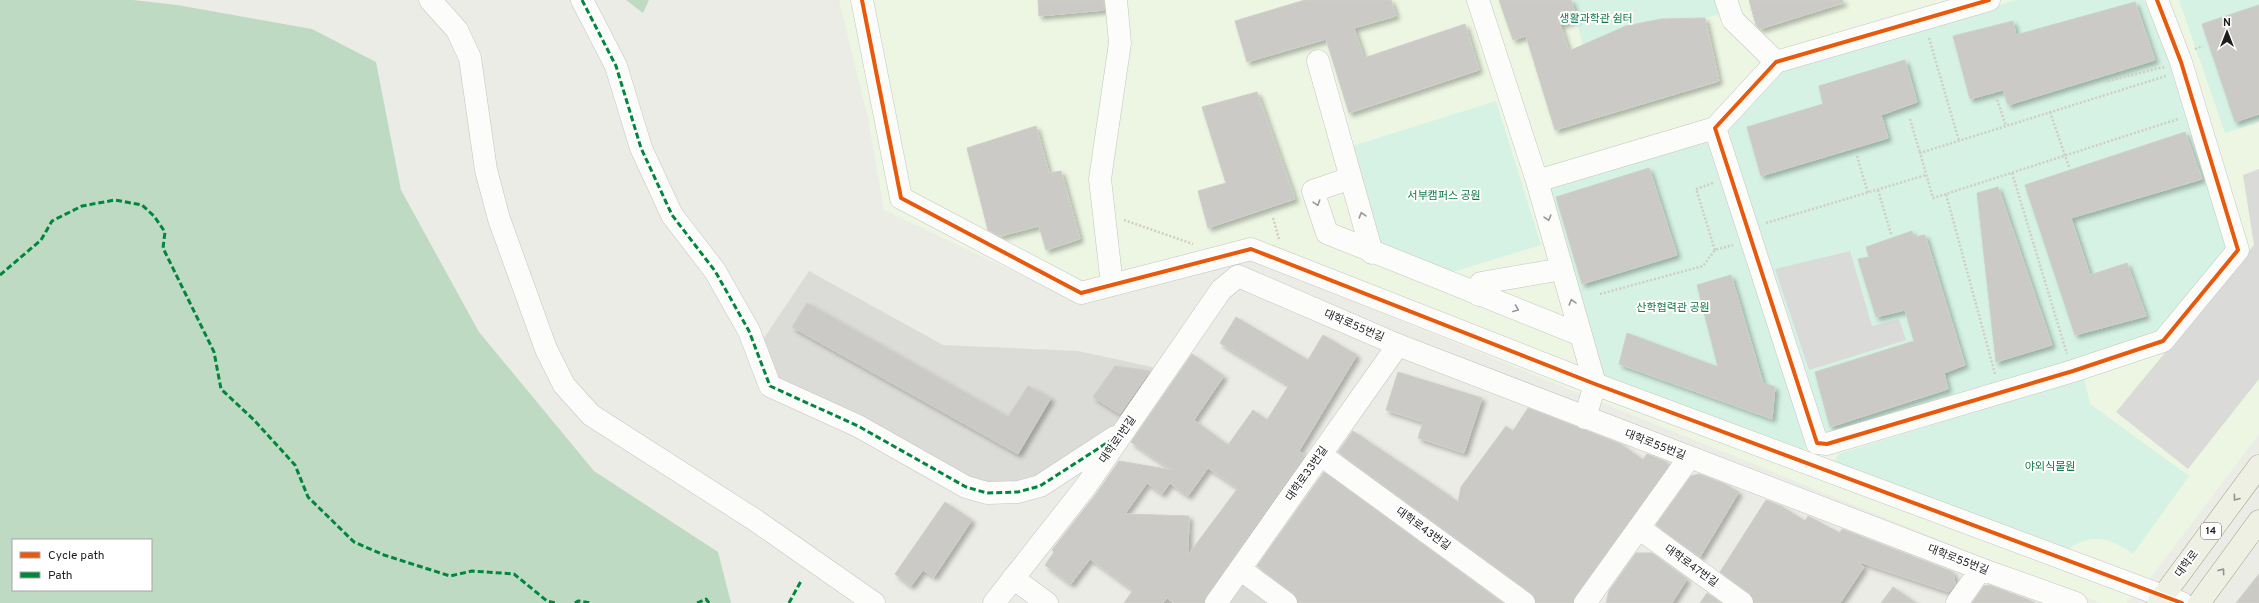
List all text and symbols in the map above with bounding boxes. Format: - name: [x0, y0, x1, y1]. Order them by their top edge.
- park label: 생활과학관 쉼터: [1559, 12, 1633, 26]
- north arrow: [2207, 12, 2247, 52]
- text: N: [2223, 16, 2231, 30]
- park label: 서부캠퍼스 공원: [1407, 189, 1481, 203]
- one-way arrow: [1312, 199, 1321, 206]
- one-way arrow: [1358, 212, 1367, 219]
- one-way arrow: [1543, 214, 1552, 221]
- one-way arrow: [1568, 299, 1576, 305]
- park label: 산학협력관 공원: [1636, 301, 1710, 315]
- one-way arrow: [1512, 305, 1519, 313]
- street label: 대학로55번길: [1322, 307, 1386, 345]
- street label: 대학로1번길: [1097, 414, 1139, 466]
- street label: 대학로55번길: [1622, 427, 1688, 463]
- street label: 대학로33번길: [1283, 444, 1331, 504]
- park label: 야외식물원: [2025, 460, 2075, 474]
- one-way arrow: [2234, 493, 2241, 500]
- street label: 대학로43번길: [1393, 505, 1453, 553]
- road number: 14: [2201, 523, 2221, 539]
- legend: [12, 539, 152, 591]
- street label: 대학로47번길: [1661, 542, 1721, 590]
- street label: 대학로55번길: [1925, 542, 1991, 578]
- text: Cycle path: [48, 548, 105, 564]
- street label: 대학로: [2172, 548, 2202, 580]
- text: Path: [48, 568, 73, 584]
- one-way arrow: [2217, 569, 2224, 576]

